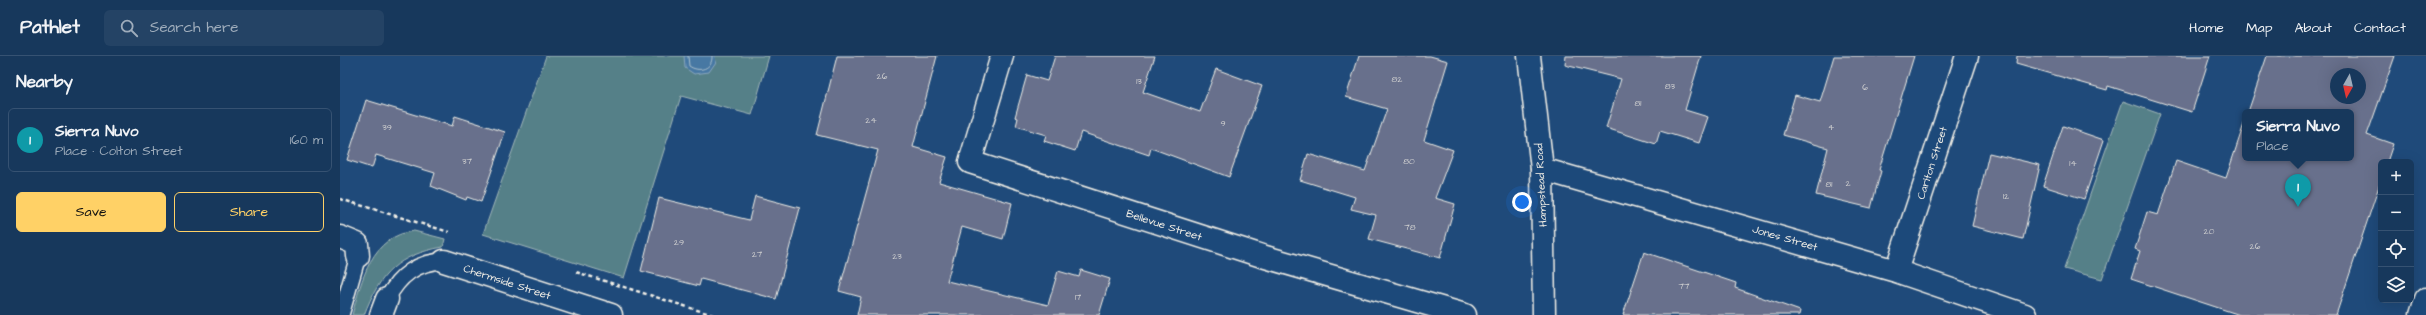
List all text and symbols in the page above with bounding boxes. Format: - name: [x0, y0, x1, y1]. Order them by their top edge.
- search box: [104, 10, 384, 46]
- text: Pathlet: [20, 14, 80, 41]
- icon: search: [118, 17, 140, 39]
- text: Search here: [150, 17, 238, 38]
- text: Home: [2189, 18, 2224, 38]
- text: Map: [2246, 18, 2272, 38]
- text: About: [2294, 18, 2332, 38]
- text: Contact: [2354, 18, 2406, 38]
- north arrow: [2330, 68, 2366, 104]
- text: Nearby: [16, 70, 73, 94]
- house number: 26: [877, 70, 888, 83]
- house number: 82: [1392, 73, 1403, 86]
- house number: 13: [1136, 75, 1142, 88]
- house number: 83: [1665, 80, 1676, 93]
- house number: 6: [1862, 81, 1868, 94]
- house number: 81: [1635, 97, 1642, 110]
- popup: [2242, 109, 2354, 161]
- house number: 24: [865, 114, 877, 127]
- text: Sierra Nuvo: [2256, 116, 2340, 137]
- house number: 9: [1220, 117, 1226, 130]
- text: Sierra Nuvo: [55, 121, 138, 142]
- house number: 39: [382, 121, 392, 134]
- house number: 4: [1828, 121, 1834, 134]
- street label: Carlton Street: [1913, 124, 1951, 201]
- text: 1: [29, 131, 31, 149]
- text: 160 m: [290, 131, 323, 149]
- text: Place: [2256, 137, 2288, 155]
- text: Place · Colton Street: [55, 142, 182, 160]
- street label: Hampstead Road: [1531, 142, 1551, 227]
- house number: 37: [462, 155, 473, 168]
- house number: 80: [1403, 155, 1415, 168]
- house number: 14: [2069, 157, 2077, 170]
- map controls: [2378, 159, 2414, 303]
- button: +: [2378, 159, 2414, 195]
- pin: 1: [2285, 174, 2311, 207]
- house number: 2: [1845, 177, 1851, 190]
- house number: 81: [1826, 178, 1833, 191]
- house number: 12: [2003, 190, 2010, 203]
- button: Save: [16, 192, 166, 232]
- button: Share: [174, 192, 324, 232]
- your location: [1512, 192, 1532, 212]
- button: −: [2378, 195, 2414, 231]
- street label: Bellevue Street: [1124, 206, 1204, 244]
- house number: 78: [1404, 221, 1416, 234]
- street label: Jones Street: [1751, 222, 1820, 255]
- house number: 20: [2204, 225, 2215, 238]
- button: locate: [2378, 231, 2414, 267]
- house number: 29: [674, 236, 684, 249]
- house number: 26: [2250, 240, 2261, 253]
- house number: 27: [752, 248, 763, 261]
- house number: 23: [892, 250, 902, 263]
- street label: Chermside Street: [461, 261, 553, 303]
- button: layers: [2378, 267, 2414, 303]
- house number: 77: [1678, 280, 1690, 293]
- house number: 17: [1075, 291, 1082, 304]

